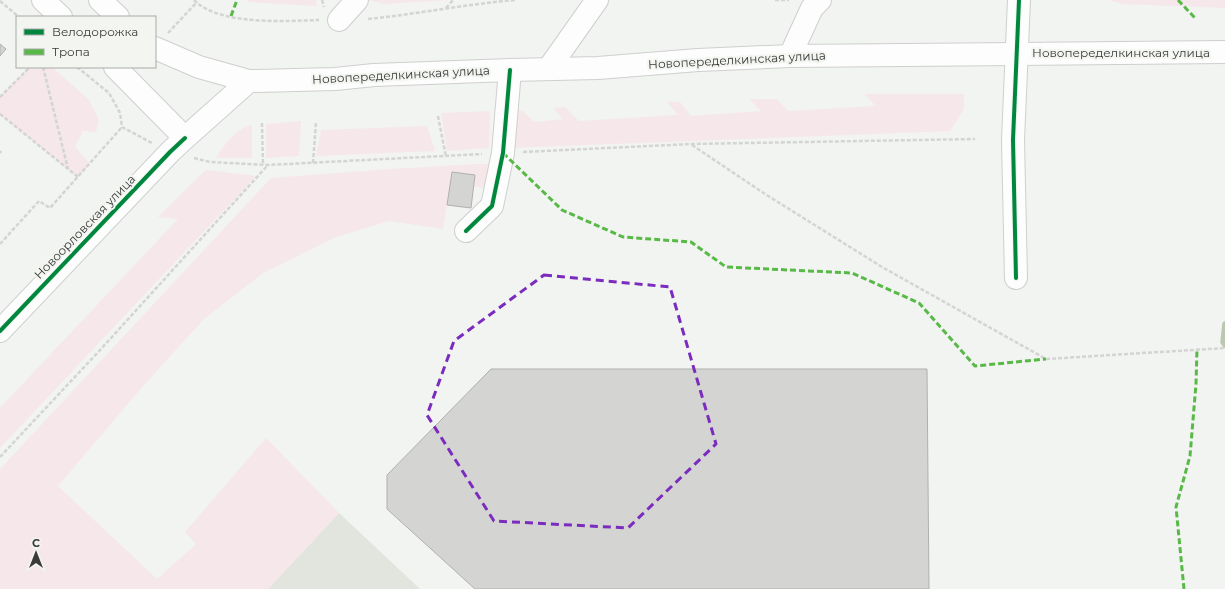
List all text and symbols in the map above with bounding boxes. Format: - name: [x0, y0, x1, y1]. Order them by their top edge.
- legend: [16, 16, 156, 68]
- text: Велодорожка: [52, 24, 138, 39]
- text: Тропа: [52, 44, 90, 59]
- street label: Новопеределкинская улица: [1032, 45, 1210, 60]
- street label: Новопеределкинская улица: [648, 47, 826, 72]
- street label: Новопеределкинская улица: [312, 62, 490, 87]
- street label: Новоорловская улица: [31, 171, 138, 282]
- north arrow: [16, 533, 56, 573]
- text: С: [32, 536, 40, 550]

